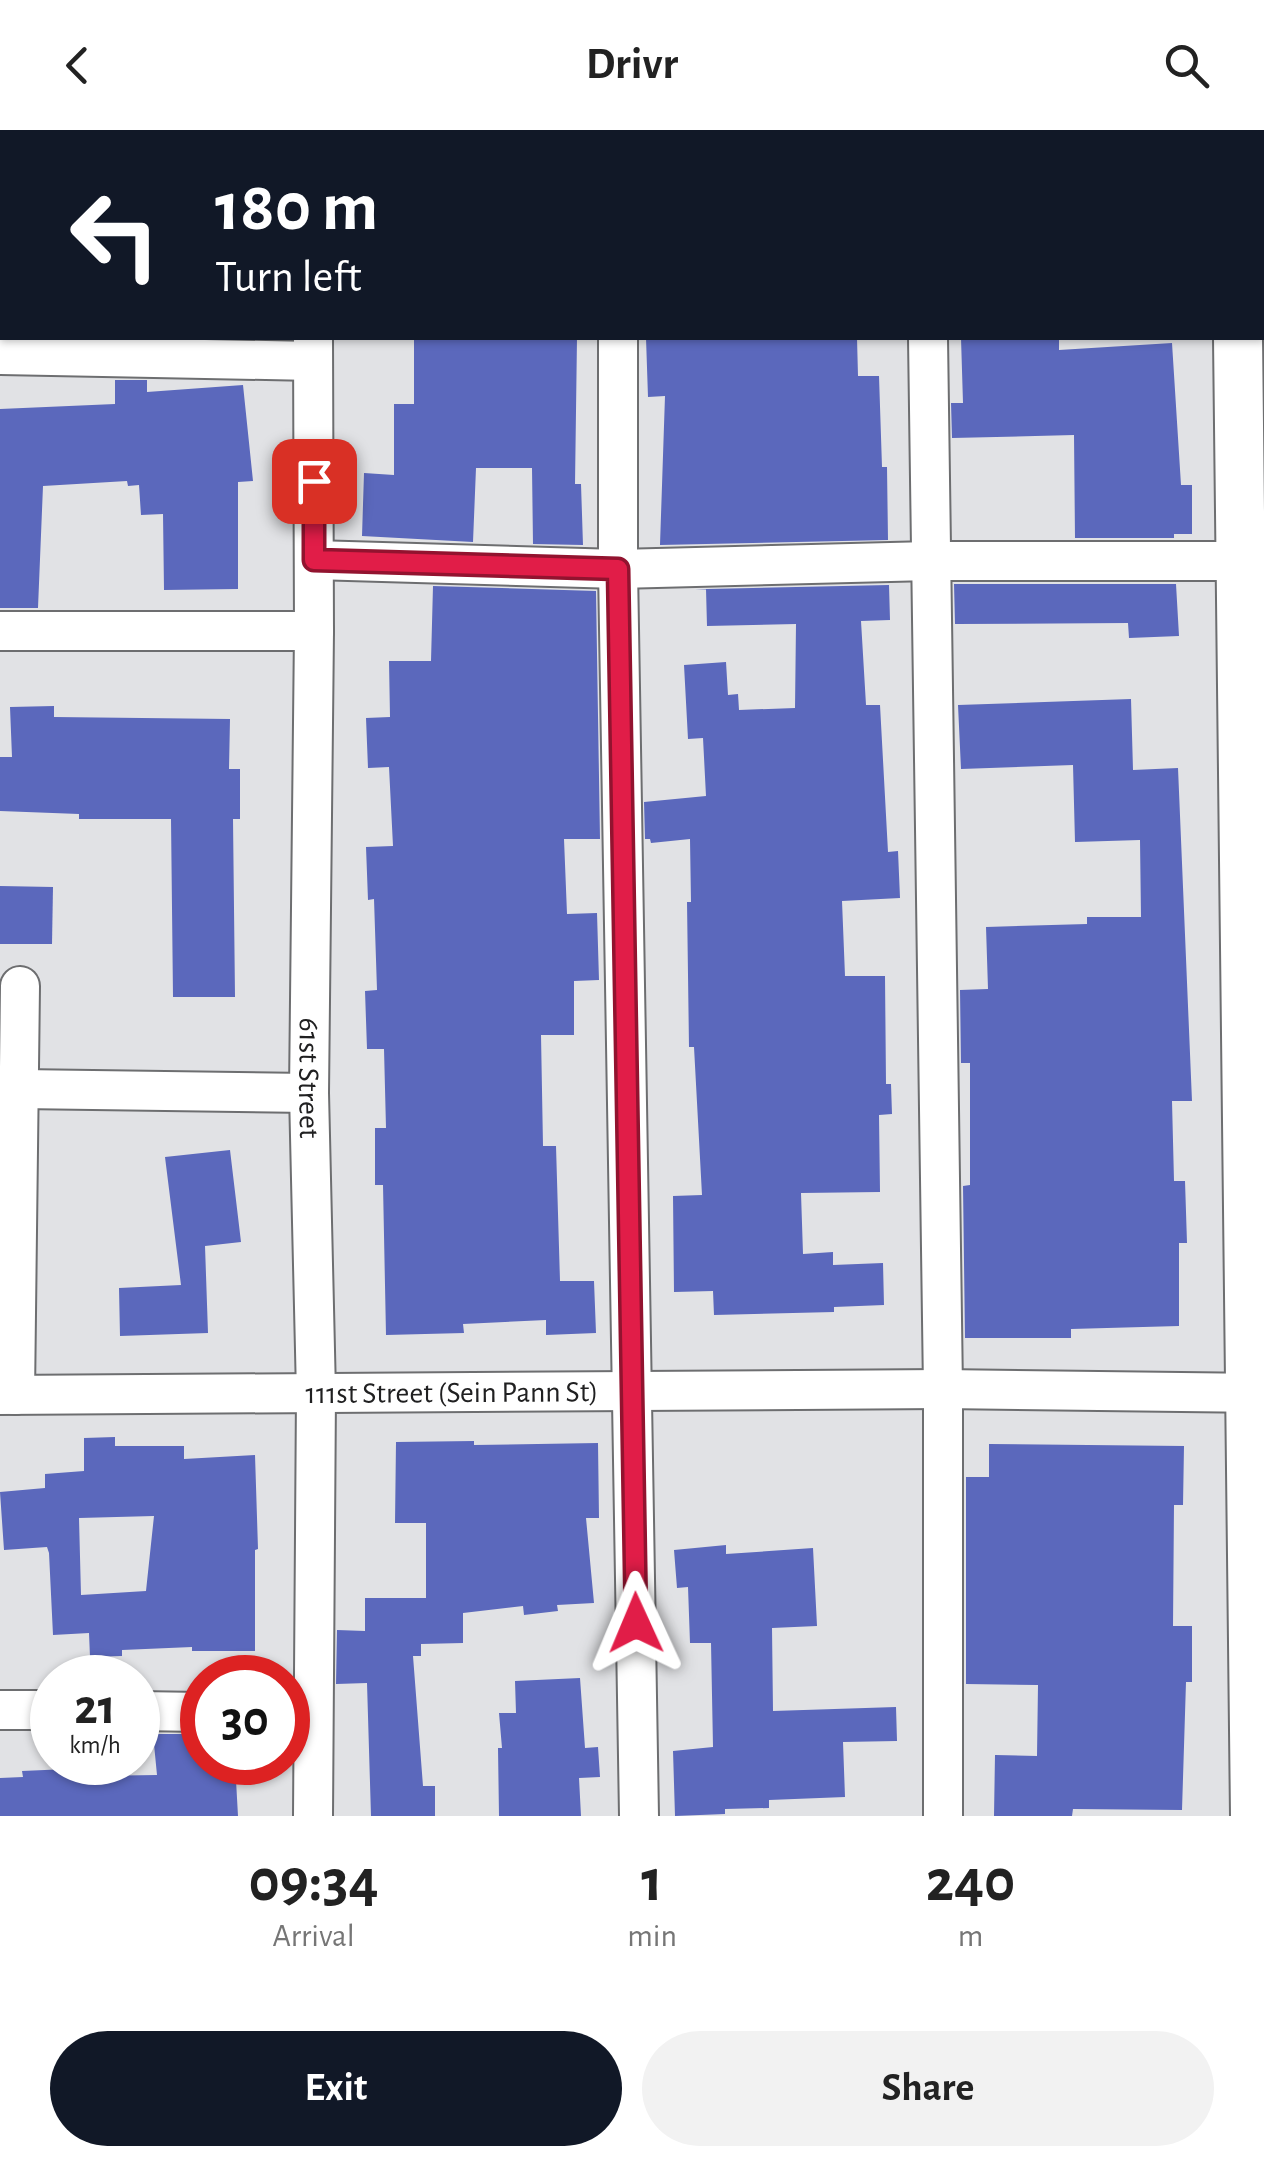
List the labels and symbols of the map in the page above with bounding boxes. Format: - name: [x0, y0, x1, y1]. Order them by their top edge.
- pin: [272, 439, 357, 524]
- street label: 61st Street: [293, 1017, 324, 1139]
- street label: 111st Street (Sein Pann St): [305, 1377, 599, 1409]
- position arrow: [584, 1571, 688, 1675]
- speed limit sign: 30: [180, 1655, 310, 1785]

